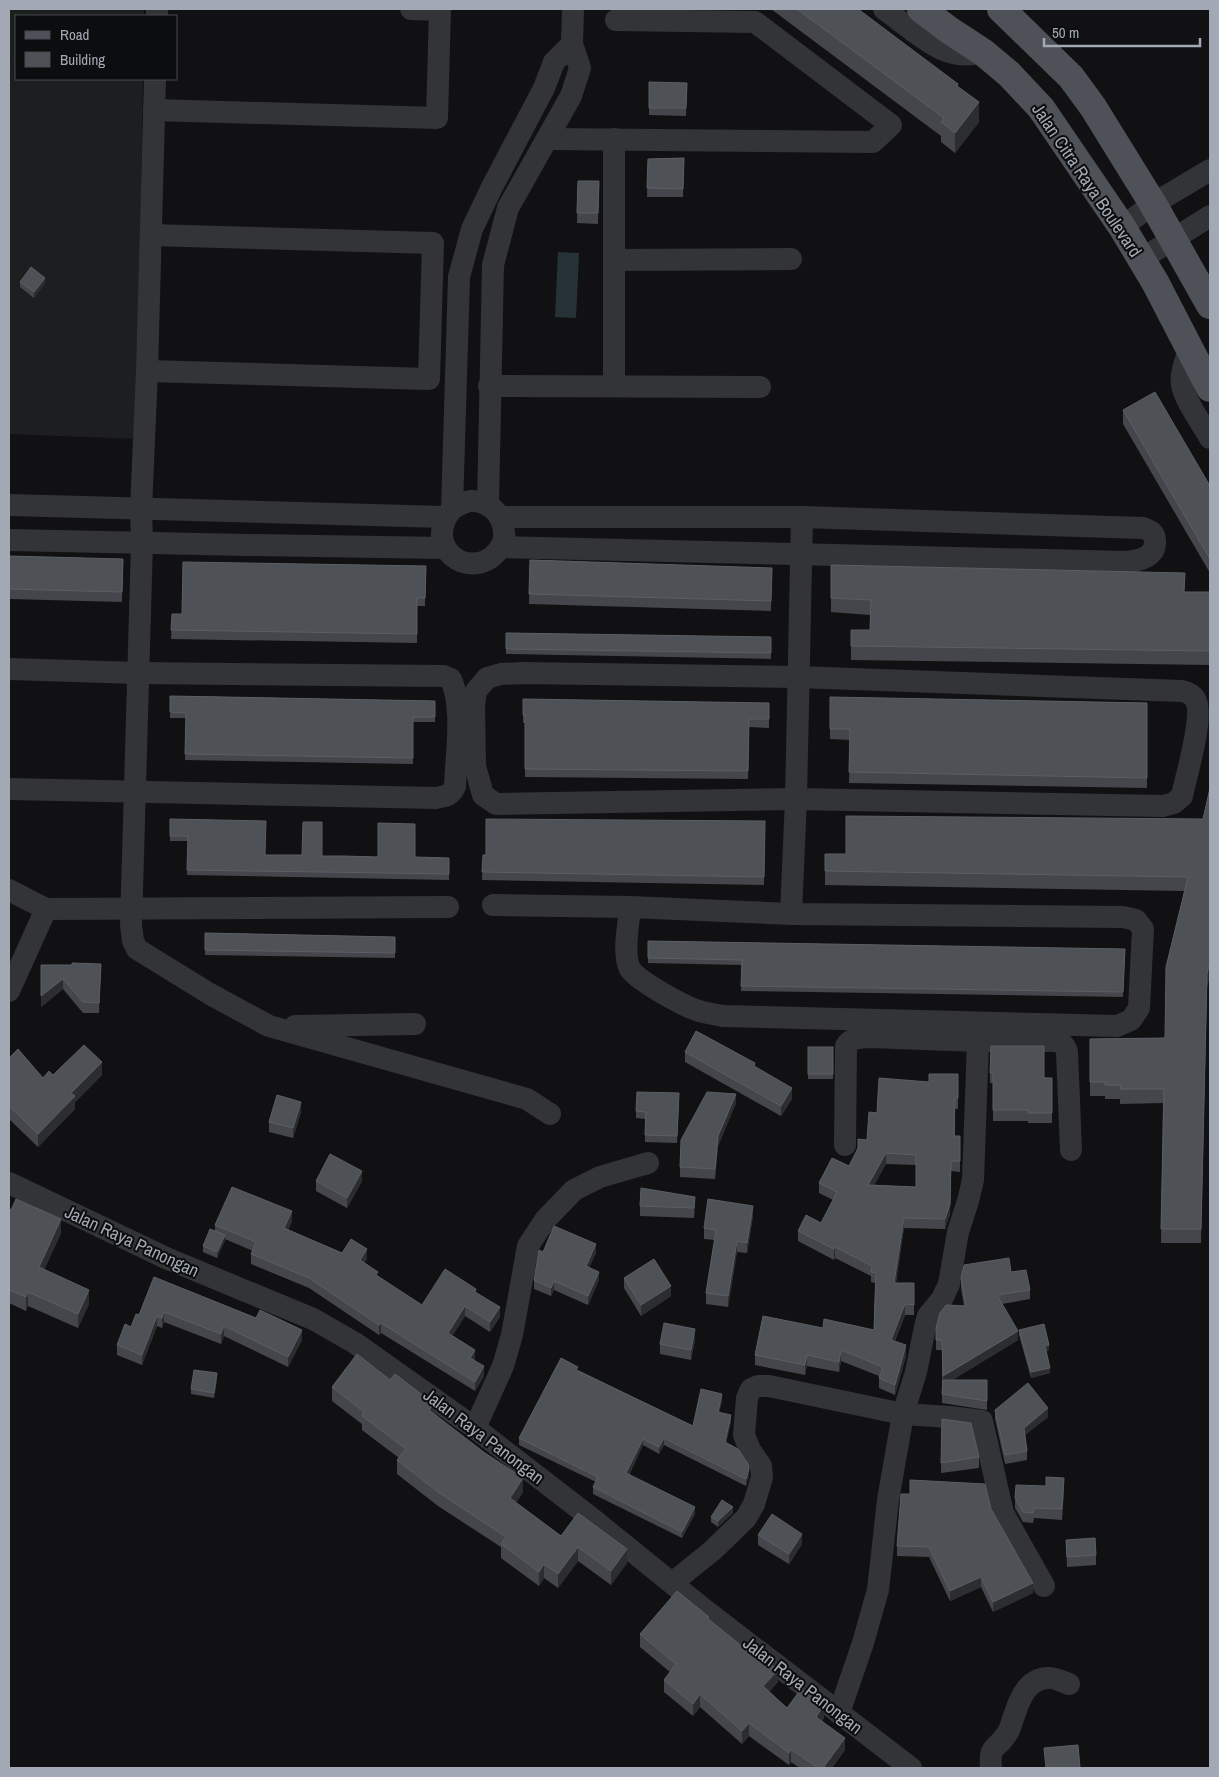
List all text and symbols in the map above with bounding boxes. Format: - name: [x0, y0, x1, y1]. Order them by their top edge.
- legend: [15, 15, 178, 80]
- scale bar: [1044, 15, 1200, 47]
- text: 50 m: [1052, 22, 1079, 43]
- text: Road: [60, 24, 89, 45]
- text: Building: [60, 49, 105, 70]
- street label: Jalan Citra Raya Boulevard: [1026, 98, 1148, 262]
- street label: Jalan Raya Panongan: [61, 1199, 203, 1283]
- street label: Jalan Raya Panongan: [418, 1382, 550, 1490]
- street label: Jalan Raya Panongan: [738, 1630, 868, 1740]

